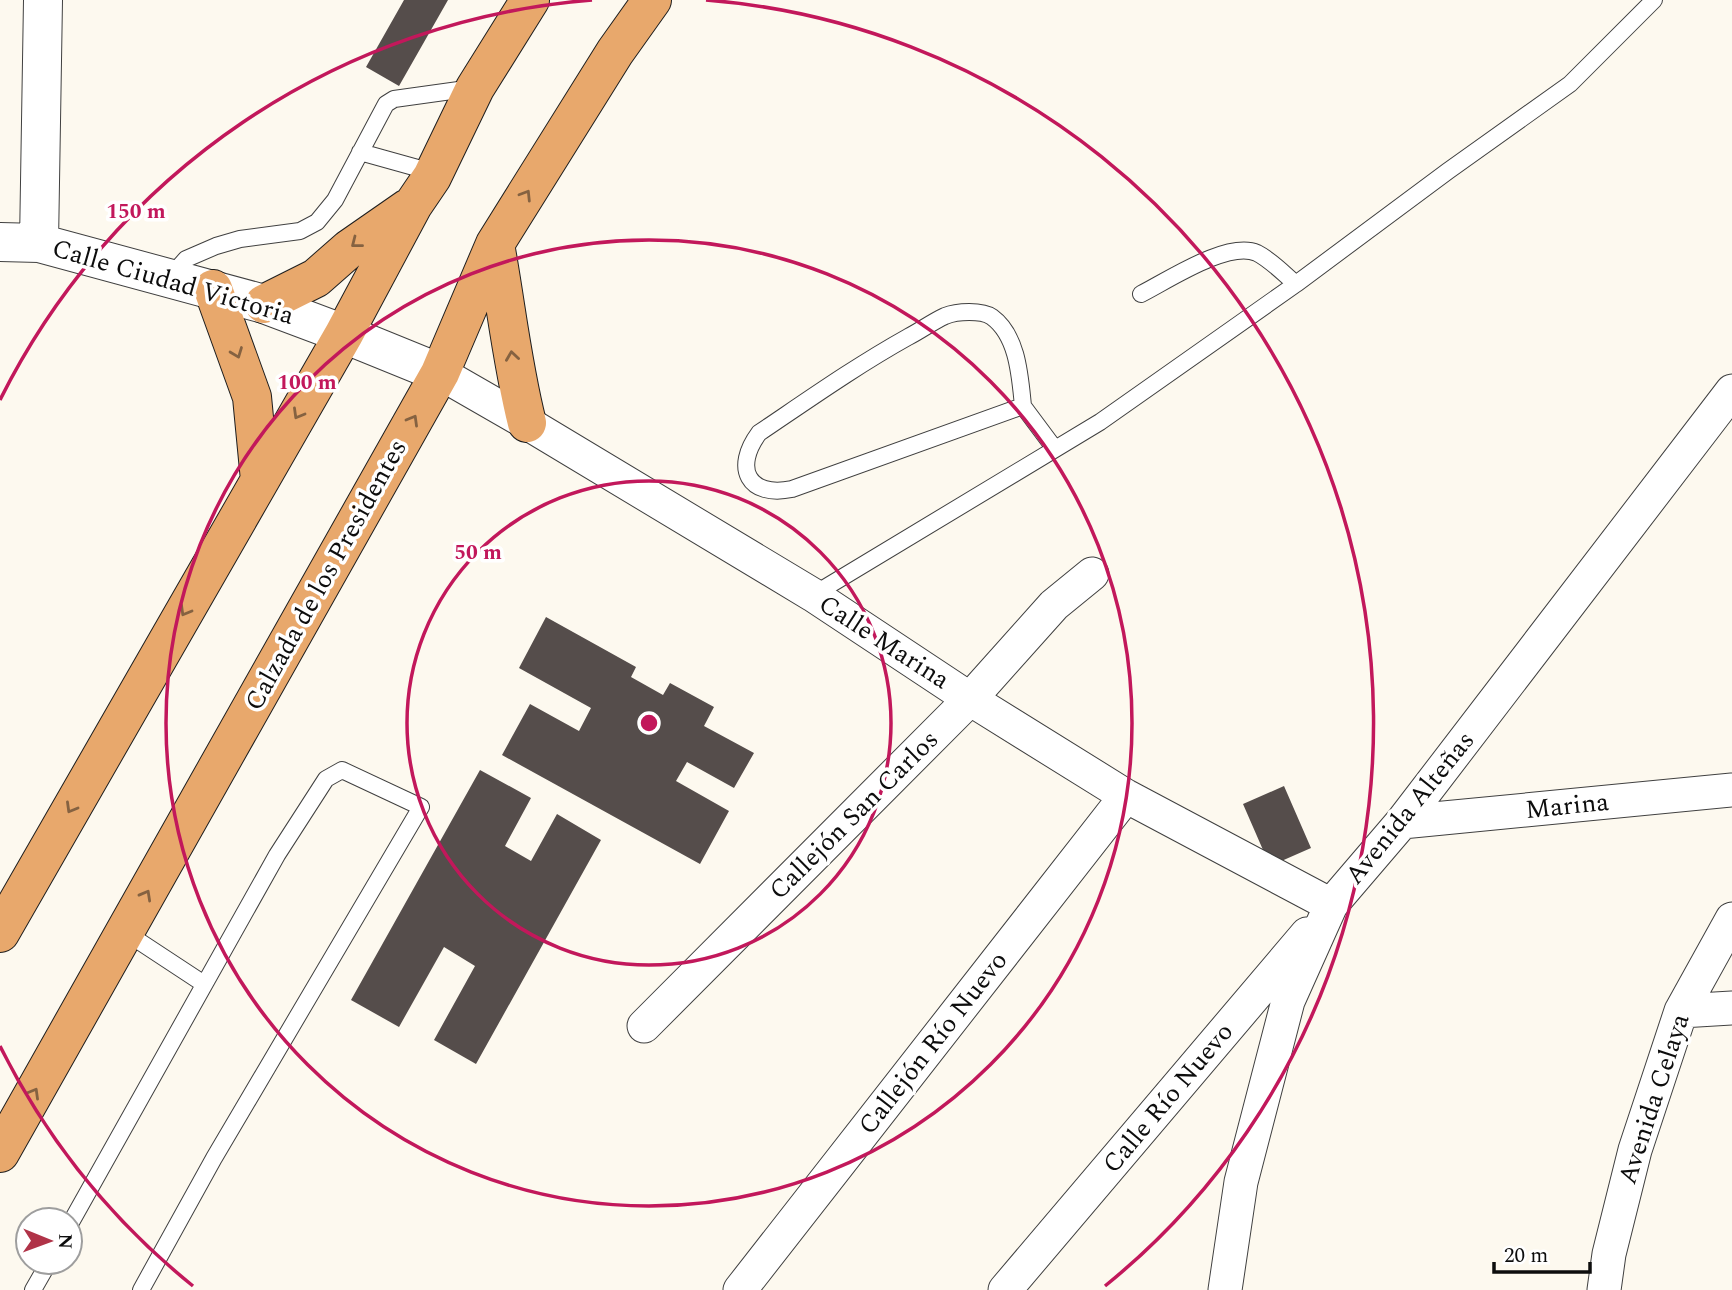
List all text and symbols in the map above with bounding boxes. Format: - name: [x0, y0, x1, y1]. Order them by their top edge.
- one-way arrow: [517, 189, 530, 202]
- text: 150 m: [106, 196, 166, 228]
- street label: Calle Ciudad Victoria: [47, 228, 299, 336]
- one-way arrow: [352, 235, 364, 248]
- one-way arrow: [229, 346, 243, 358]
- one-way arrow: [505, 350, 520, 362]
- text: 100 m: [277, 367, 337, 399]
- one-way arrow: [293, 407, 306, 419]
- one-way arrow: [405, 414, 418, 427]
- street label: Calzada de los Presidentes: [235, 432, 417, 718]
- text: 50 m: [454, 537, 502, 569]
- street label: Calle Marina: [810, 584, 958, 700]
- one-way arrow: [180, 604, 193, 617]
- centre of rings: [637, 711, 661, 735]
- street label: Callejón San Carlos: [760, 721, 948, 909]
- street label: Avenida Alteñas: [1335, 722, 1485, 894]
- street label: Marina: [1523, 782, 1611, 830]
- one-way arrow: [66, 801, 79, 814]
- one-way arrow: [138, 890, 151, 903]
- street label: Callejón Río Nuevo: [848, 943, 1018, 1143]
- street label: Avenida Celaya: [1608, 1008, 1701, 1189]
- street label: Calle Río Nuevo: [1093, 1014, 1243, 1182]
- one-way arrow: [26, 1088, 39, 1101]
- north arrow: [14, 1206, 84, 1276]
- scale bar: [1494, 1230, 1590, 1274]
- text: N: [50, 1233, 79, 1249]
- text: 20 m: [1504, 1240, 1548, 1272]

